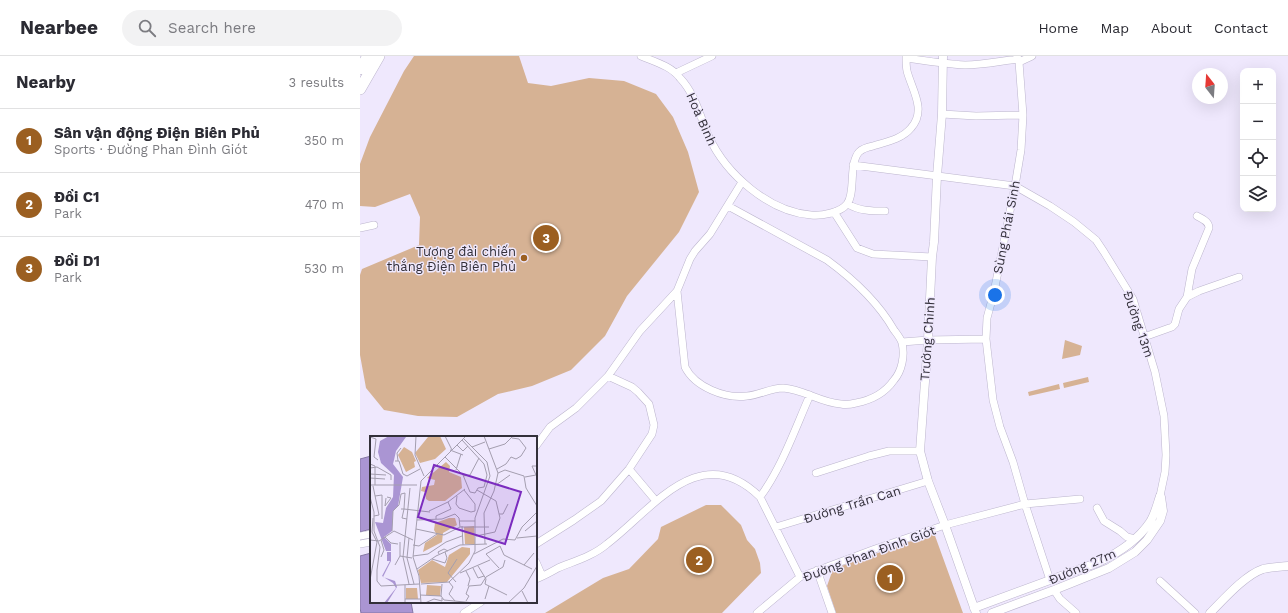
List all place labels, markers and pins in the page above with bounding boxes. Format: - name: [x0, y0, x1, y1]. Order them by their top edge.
- pin: 3: [533, 223, 559, 253]
- place label: Tượng đài chiến thắng Điện Biên Phủ: [387, 244, 516, 274]
- marker: Tượng đài chiến thắng Điện Biên Phủ: [519, 253, 529, 263]
- pin: 2: [686, 545, 712, 575]
- pin: 1: [877, 563, 903, 593]

